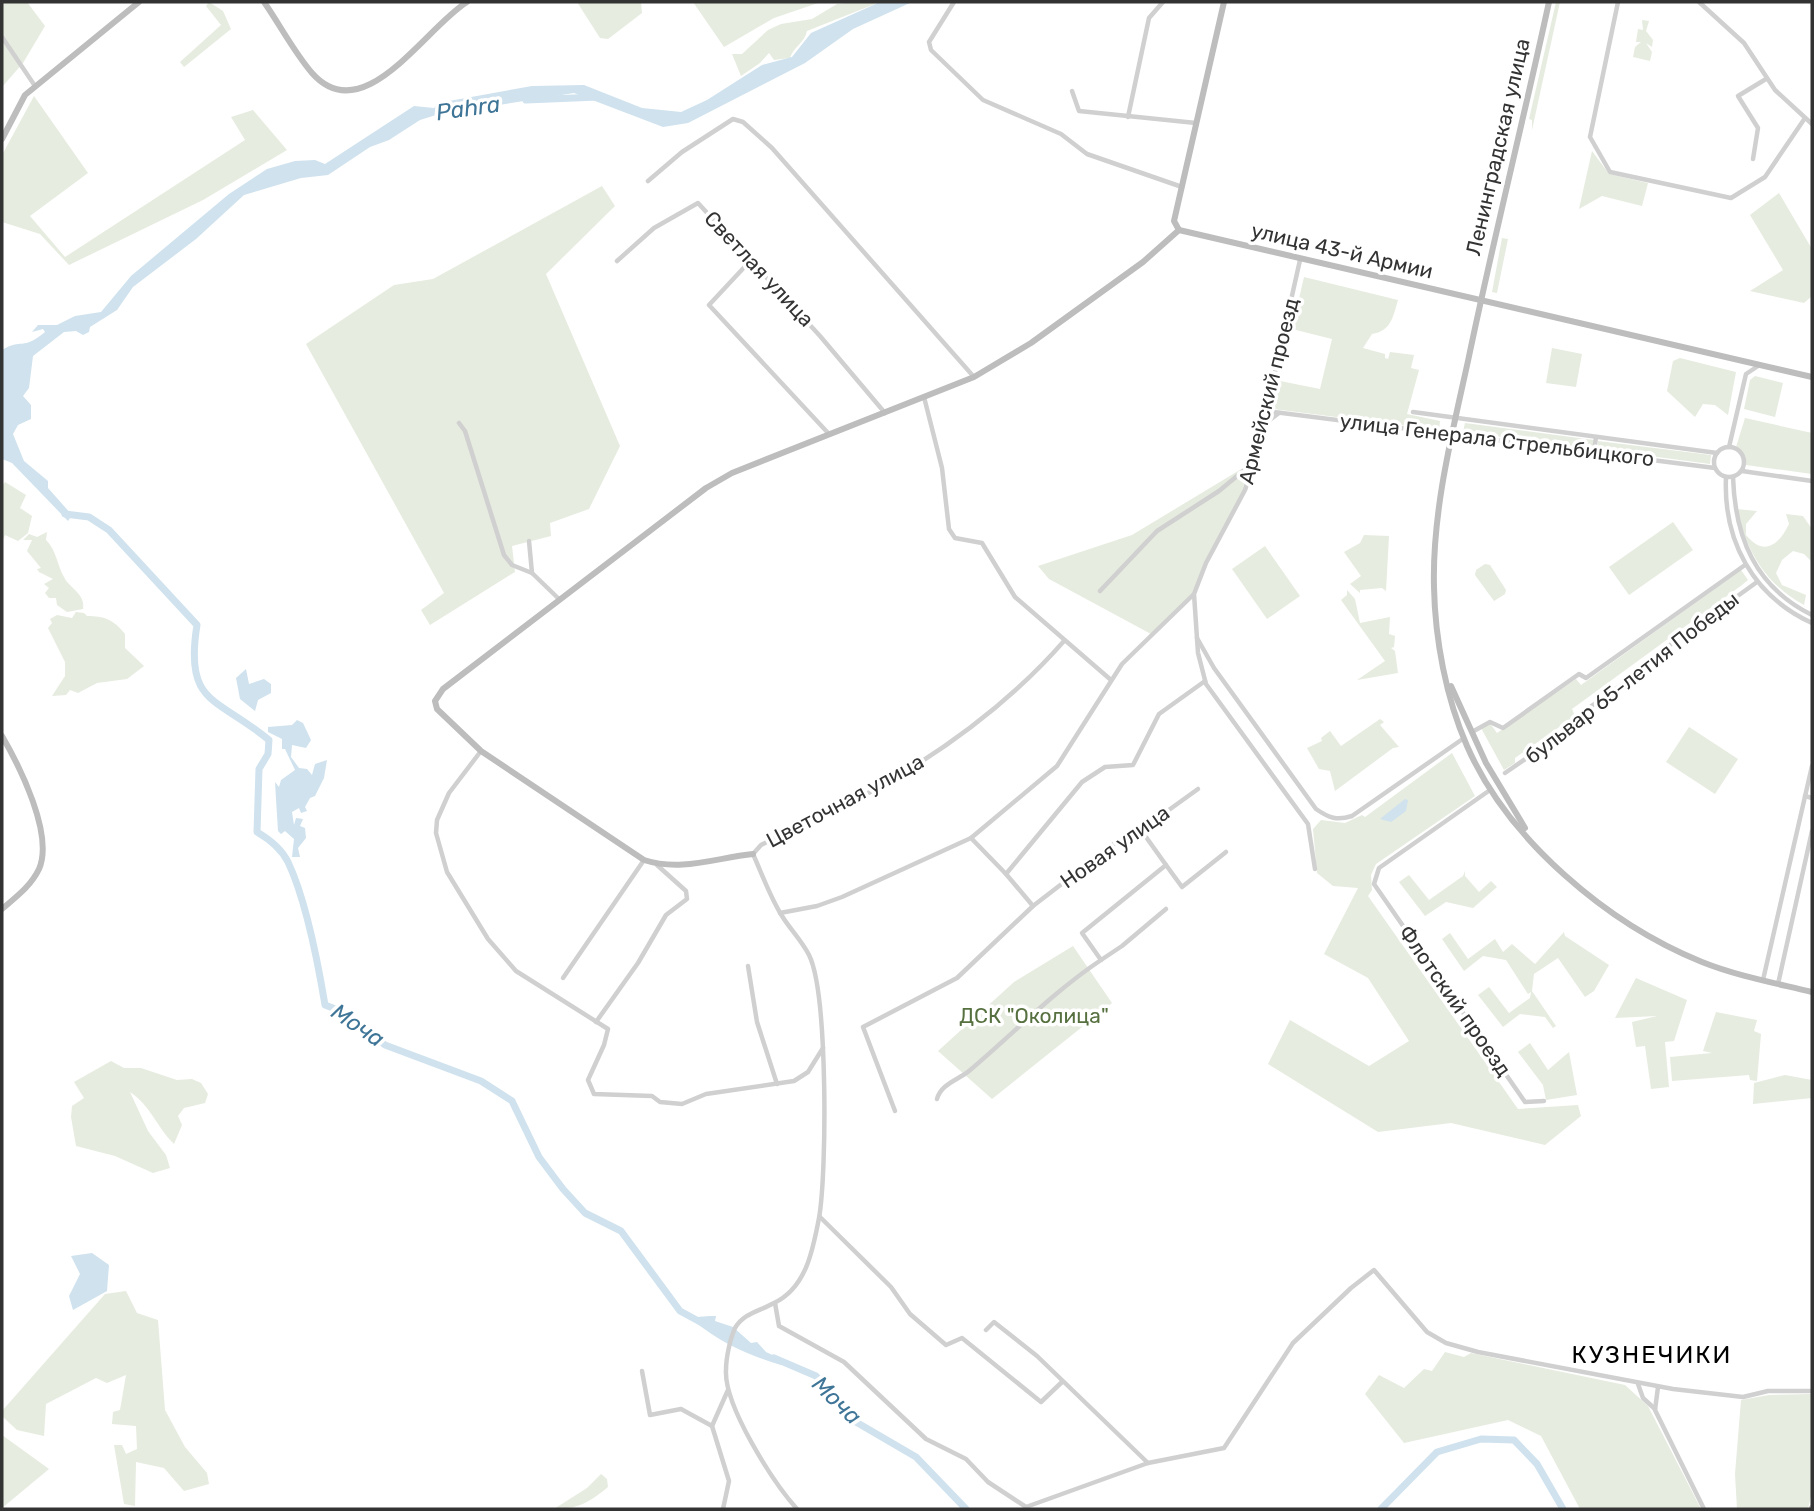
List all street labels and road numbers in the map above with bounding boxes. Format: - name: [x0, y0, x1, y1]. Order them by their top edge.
- street label: Ленинградская улица: [1460, 36, 1535, 258]
- street label: Светлая улица: [699, 206, 819, 332]
- street label: улица 43-й Армии: [1249, 217, 1435, 284]
- street label: Армейский проезд: [1233, 295, 1304, 487]
- street label: улица Генерала Стрельбицкого: [1338, 408, 1656, 471]
- street label: бульвар 65-летия Победы: [1520, 586, 1743, 769]
- street label: Цветочная улица: [762, 749, 928, 853]
- street label: Новая улица: [1055, 800, 1174, 893]
- street label: Флотский проезд: [1394, 920, 1517, 1081]

